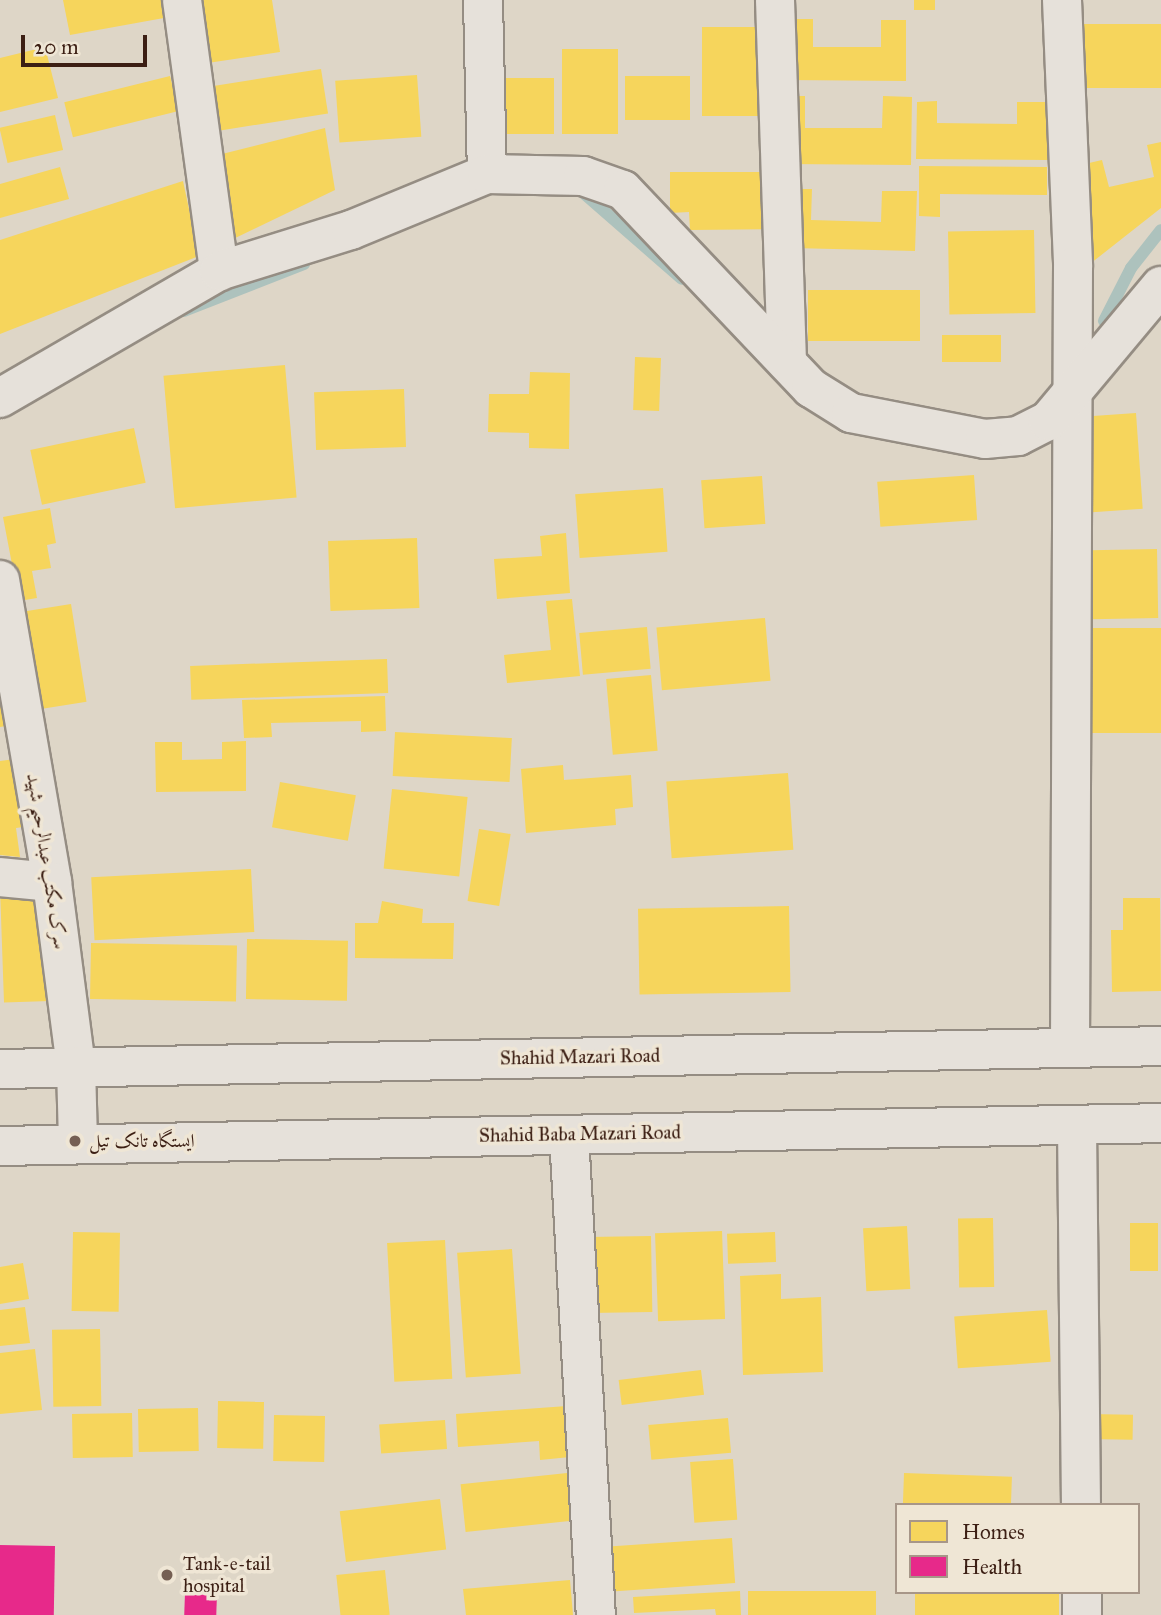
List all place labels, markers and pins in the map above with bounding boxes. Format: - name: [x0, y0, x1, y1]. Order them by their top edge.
- place label: ایستگاه تانک تیل: [89, 1130, 195, 1152]
- marker: ایستگاه تانک تیل: [67, 1133, 83, 1149]
- place label: Tank-e-tail hospital: [183, 1553, 271, 1597]
- marker: Tank-e-tail hospital: [157, 1565, 177, 1585]

